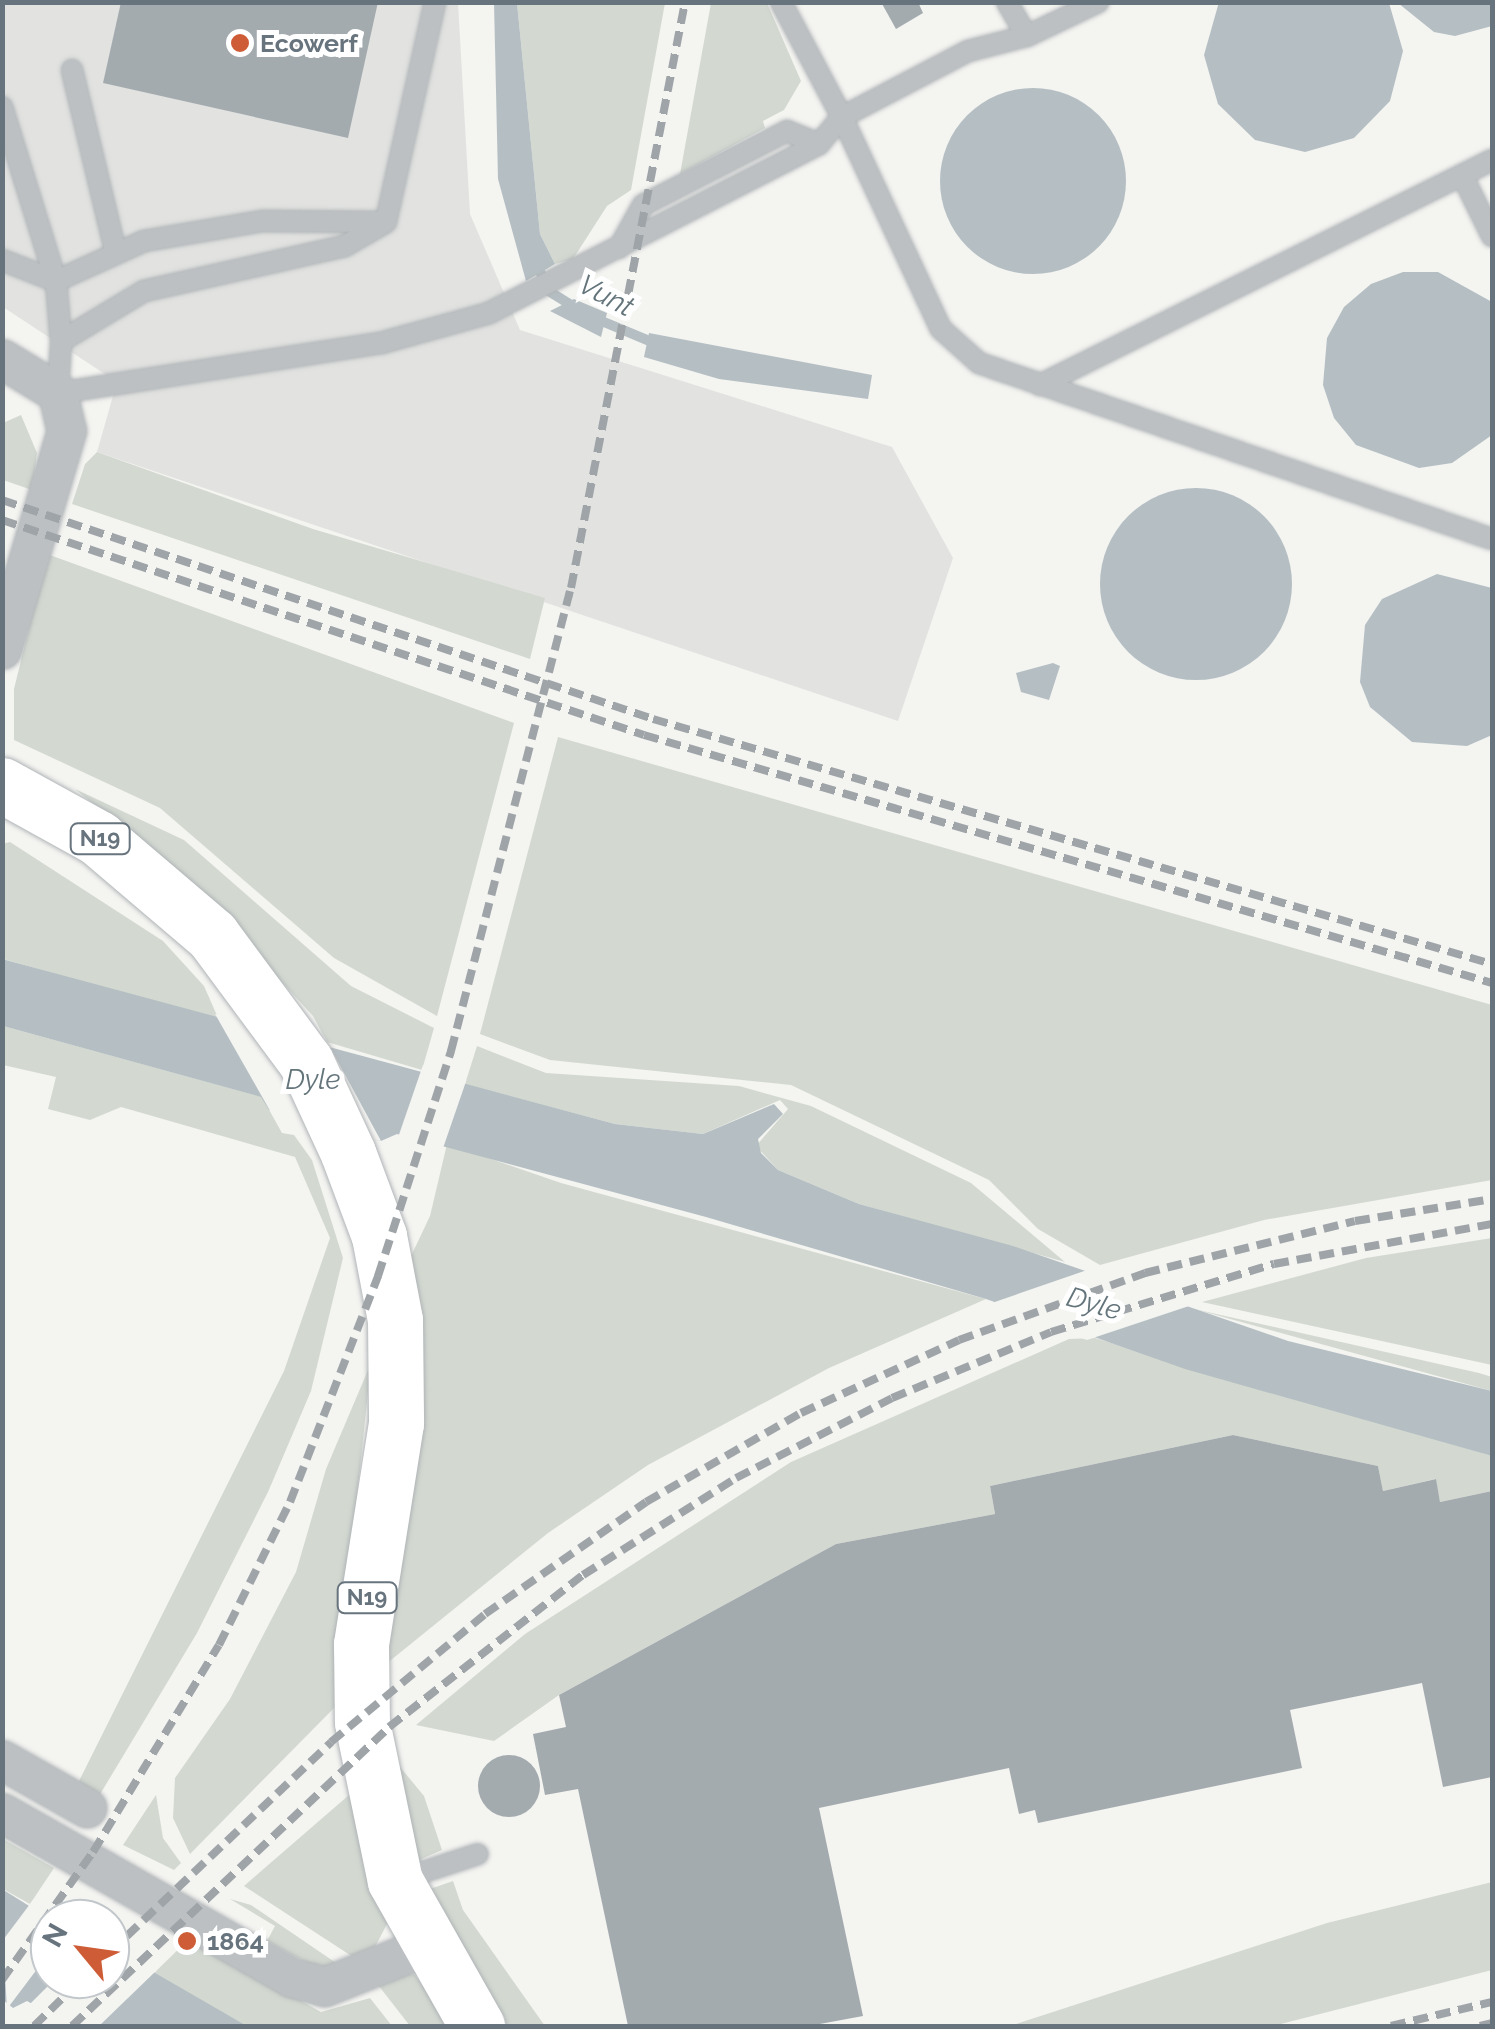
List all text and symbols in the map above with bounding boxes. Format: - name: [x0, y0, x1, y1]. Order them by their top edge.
- place label: Ecowerf: [260, 28, 358, 58]
- marker: Ecowerf: [229, 32, 251, 54]
- water label: Vunt: [573, 268, 639, 324]
- road number: N19: [68, 822, 132, 856]
- water label: Dyle: [285, 1063, 341, 1097]
- water label: Dyle: [1063, 1280, 1125, 1328]
- road number: N19: [334, 1581, 400, 1615]
- north arrow: [30, 1899, 130, 1999]
- text: N: [35, 1918, 75, 1953]
- place label: 1864: [207, 1926, 264, 1956]
- marker: 1864: [176, 1930, 198, 1952]

